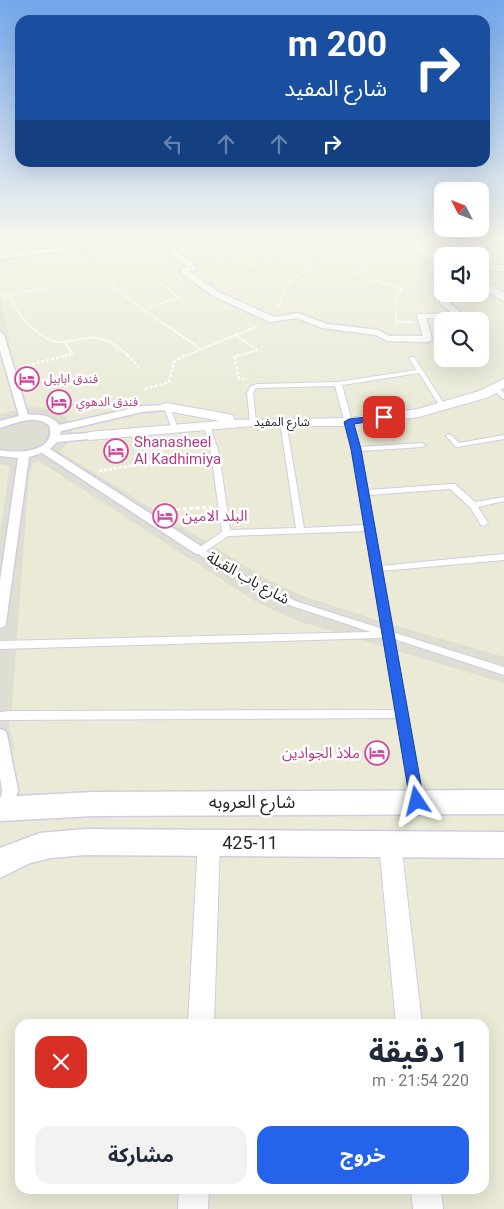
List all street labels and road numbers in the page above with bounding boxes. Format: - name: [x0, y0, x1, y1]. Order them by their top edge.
- street label: شارع المفيد: [254, 415, 310, 431]
- street label: شارع باب القبلة: [202, 548, 293, 611]
- street label: شارع العروبه: [209, 791, 295, 816]
- street label: 425-11: [222, 832, 278, 853]

